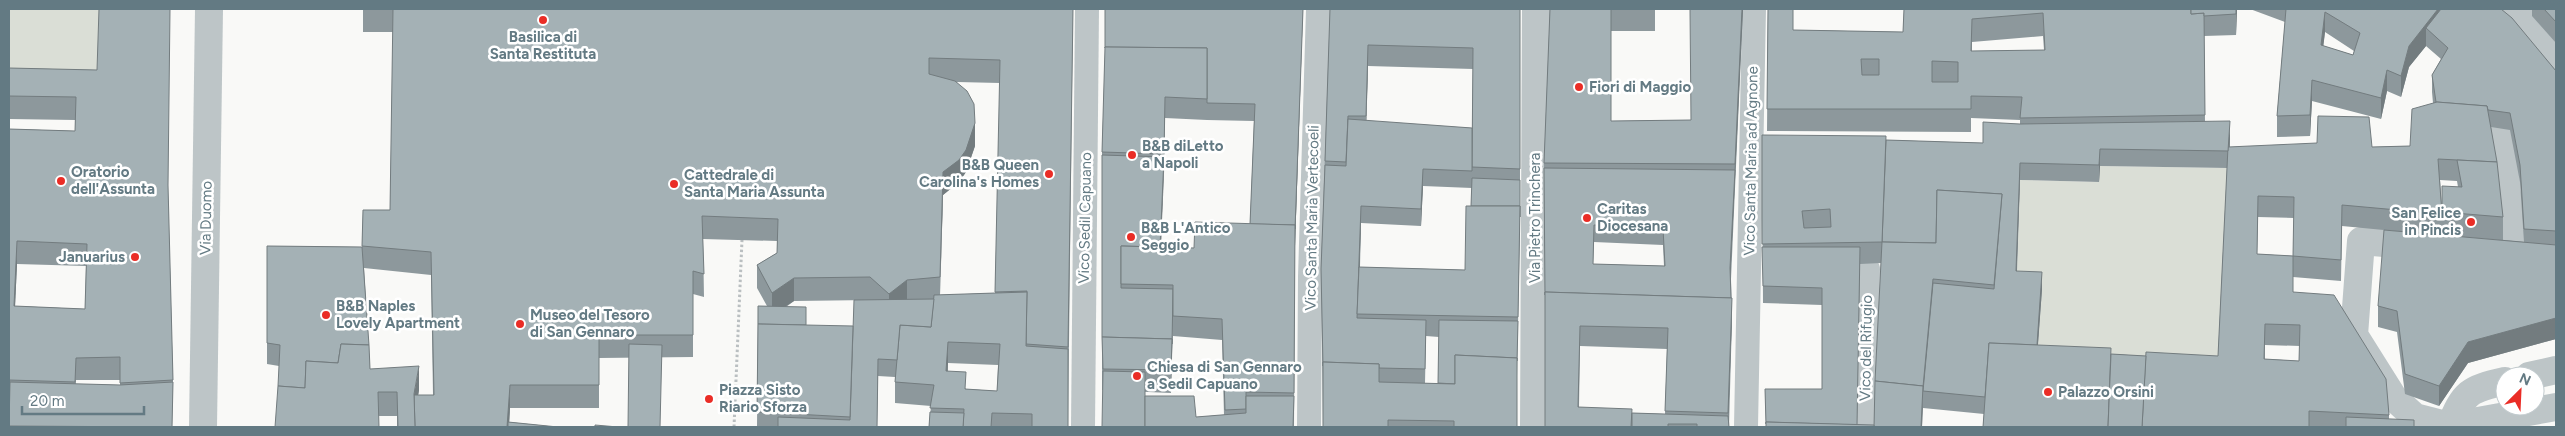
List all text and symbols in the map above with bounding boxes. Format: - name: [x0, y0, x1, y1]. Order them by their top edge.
- marker: Basilica di Santa Restituta: [537, 14, 549, 26]
- place label: Basilica di Santa Restituta: [490, 28, 596, 63]
- street label: Vico Santa Maria ad Agnone: [1740, 66, 1762, 256]
- place label: Fiori di Maggio: [1589, 78, 1691, 96]
- marker: Fiori di Maggio: [1573, 81, 1585, 93]
- street label: Vico Santa Maria Vertecoeli: [1301, 125, 1323, 311]
- place label: B&B diLetto a Napoli: [1142, 137, 1224, 172]
- marker: B&B diLetto a Napoli: [1126, 149, 1138, 161]
- street label: Vico Sedil Capuano: [1075, 152, 1095, 284]
- street label: Via Pietro Trinchera: [1526, 153, 1544, 283]
- place label: B&B Queen Carolina's Homes: [919, 156, 1039, 191]
- place label: Oratorio dell'Assunta: [71, 163, 155, 198]
- place label: Cattedrale di Santa Maria Assunta: [684, 166, 825, 201]
- marker: B&B Queen Carolina's Homes: [1043, 168, 1055, 180]
- marker: Oratorio dell'Assunta: [55, 175, 67, 187]
- marker: Cattedrale di Santa Maria Assunta: [668, 178, 680, 190]
- street label: Via Duomo: [196, 181, 216, 255]
- place label: Caritas Diocesana: [1597, 200, 1668, 235]
- place label: San Felice in Pincis: [2391, 204, 2462, 239]
- marker: Caritas Diocesana: [1581, 212, 1593, 224]
- marker: San Felice in Pincis: [2465, 216, 2477, 228]
- place label: B&B L'Antico Seggio: [1141, 219, 1231, 254]
- marker: B&B L'Antico Seggio: [1125, 231, 1137, 243]
- place label: Januarius: [59, 248, 125, 266]
- marker: Januarius: [129, 251, 141, 263]
- street label: Vico del Rifugio: [1856, 294, 1876, 401]
- place label: B&B Naples Lovely Apartment: [336, 297, 460, 332]
- place label: Museo del Tesoro di San Gennaro: [530, 306, 650, 341]
- marker: B&B Naples Lovely Apartment: [320, 309, 332, 321]
- marker: Museo del Tesoro di San Gennaro: [514, 318, 526, 330]
- place label: Chiesa di San Gennaro a Sedil Capuano: [1147, 358, 1302, 393]
- north arrow: [2495, 366, 2545, 416]
- marker: Chiesa di San Gennaro a Sedil Capuano: [1131, 370, 1143, 382]
- text: N: [2517, 370, 2533, 390]
- place label: Piazza Sisto Riario Sforza: [719, 381, 807, 416]
- place label: Palazzo Orsini: [2058, 383, 2154, 401]
- scale bar: [22, 384, 145, 416]
- marker: Palazzo Orsini: [2042, 386, 2054, 398]
- text: 20 m: [30, 392, 64, 410]
- marker: Piazza Sisto Riario Sforza: [703, 393, 715, 405]

